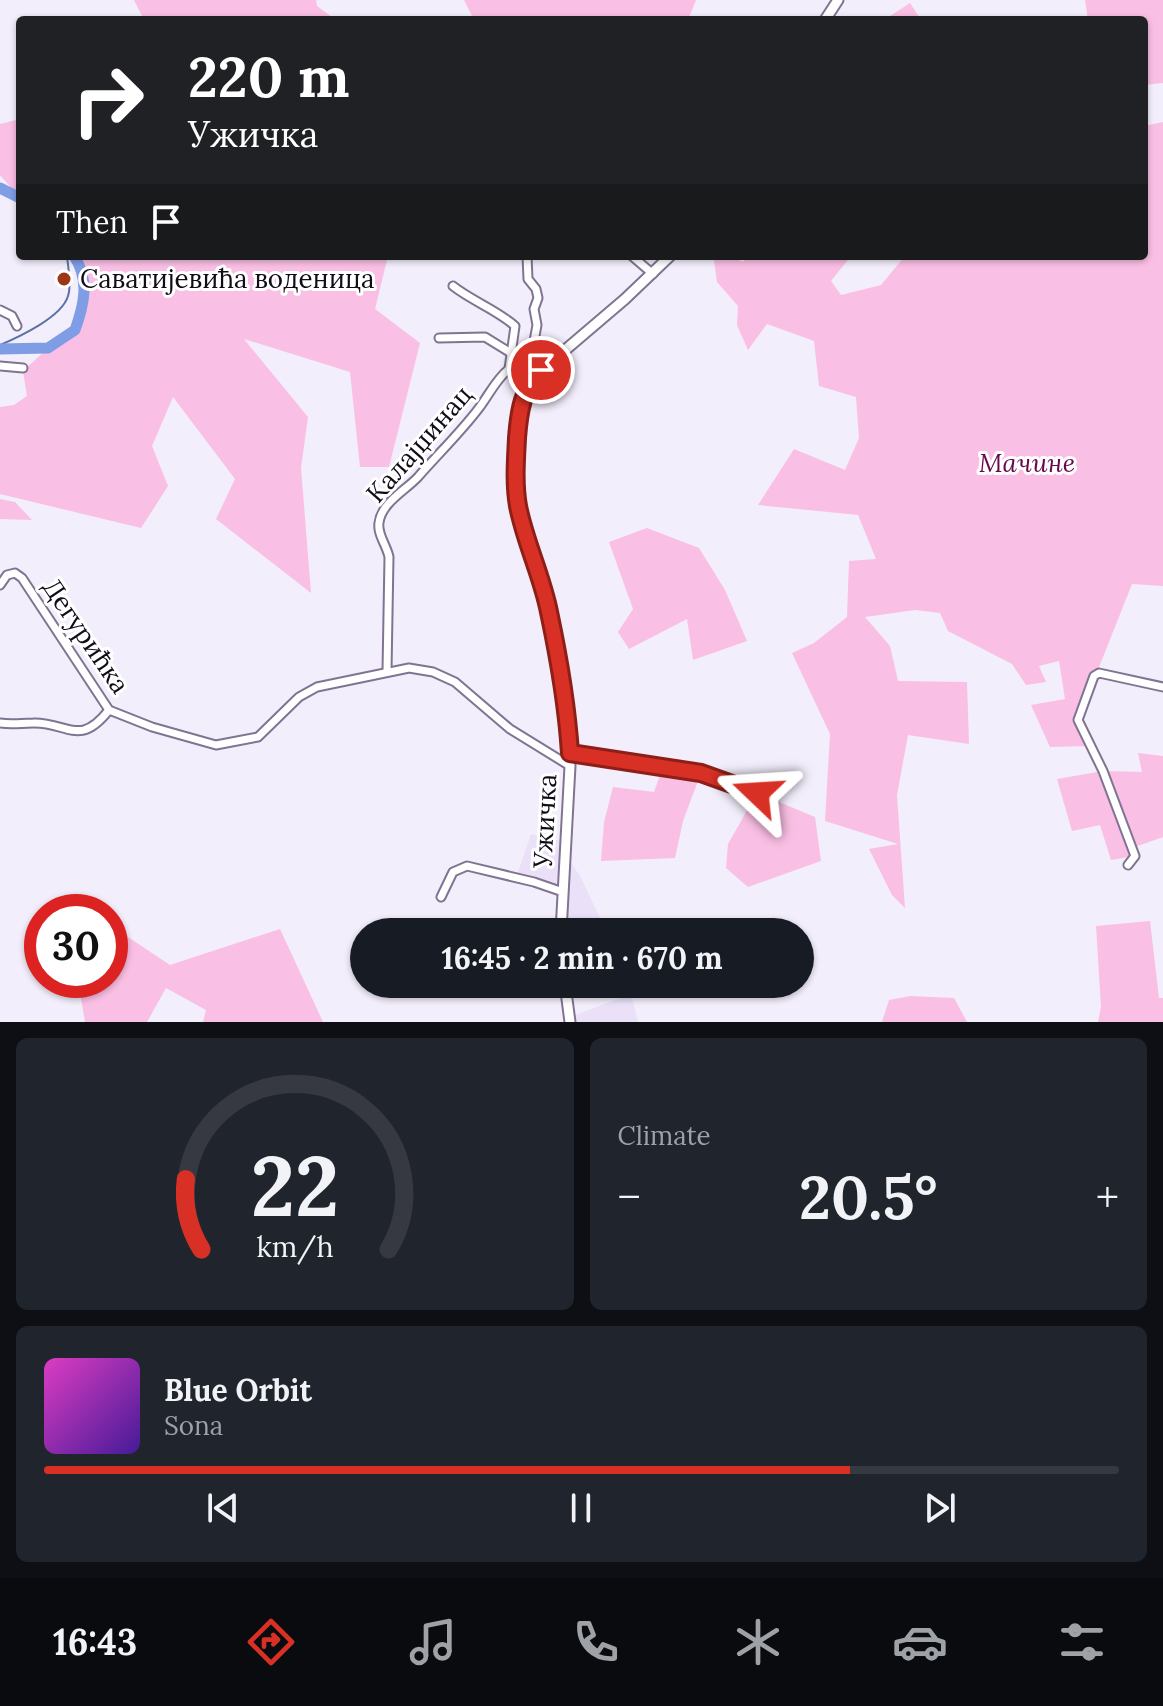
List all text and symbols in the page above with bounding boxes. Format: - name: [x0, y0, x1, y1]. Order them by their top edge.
- text: 220 m: [188, 41, 350, 112]
- icon: right: [56, 48, 160, 152]
- text: Ужичка: [188, 111, 318, 157]
- icon: arrive: [144, 200, 188, 244]
- text: Then: [56, 203, 128, 241]
- place label: Саватијевића воденица: [80, 262, 374, 295]
- marker: Саватијевића воденица: [55, 270, 73, 288]
- pin: [507, 336, 575, 404]
- icon: arrive: [519, 348, 563, 392]
- street label: Калајџинац: [359, 378, 479, 509]
- park label: Мачине: [979, 446, 1075, 479]
- street label: Дегурићка: [36, 572, 137, 700]
- position arrow: [715, 751, 799, 835]
- street label: Ужичка: [526, 773, 563, 870]
- speed limit sign: 30: [24, 894, 128, 998]
- text: 16:45 · 2 min · 670 m: [442, 939, 722, 977]
- text: Climate: [618, 1119, 711, 1152]
- text: 22: [250, 1132, 339, 1239]
- text: 20.5°: [799, 1159, 937, 1235]
- text: −: [618, 1169, 641, 1225]
- text: +: [1096, 1169, 1119, 1225]
- text: km/h: [256, 1228, 333, 1265]
- text: Blue Orbit: [164, 1371, 312, 1409]
- text: Sona: [164, 1409, 223, 1442]
- icon: previous: [201, 1486, 245, 1530]
- icon: pause: [559, 1486, 603, 1530]
- icon: next: [918, 1486, 962, 1530]
- icon: directions: [243, 1614, 299, 1670]
- icon: music: [405, 1614, 461, 1670]
- icon: phone: [568, 1614, 624, 1670]
- icon: climate: [730, 1614, 786, 1670]
- icon: car: [892, 1614, 948, 1670]
- icon: filters: [1054, 1614, 1110, 1670]
- text: 16:43: [53, 1619, 137, 1665]

